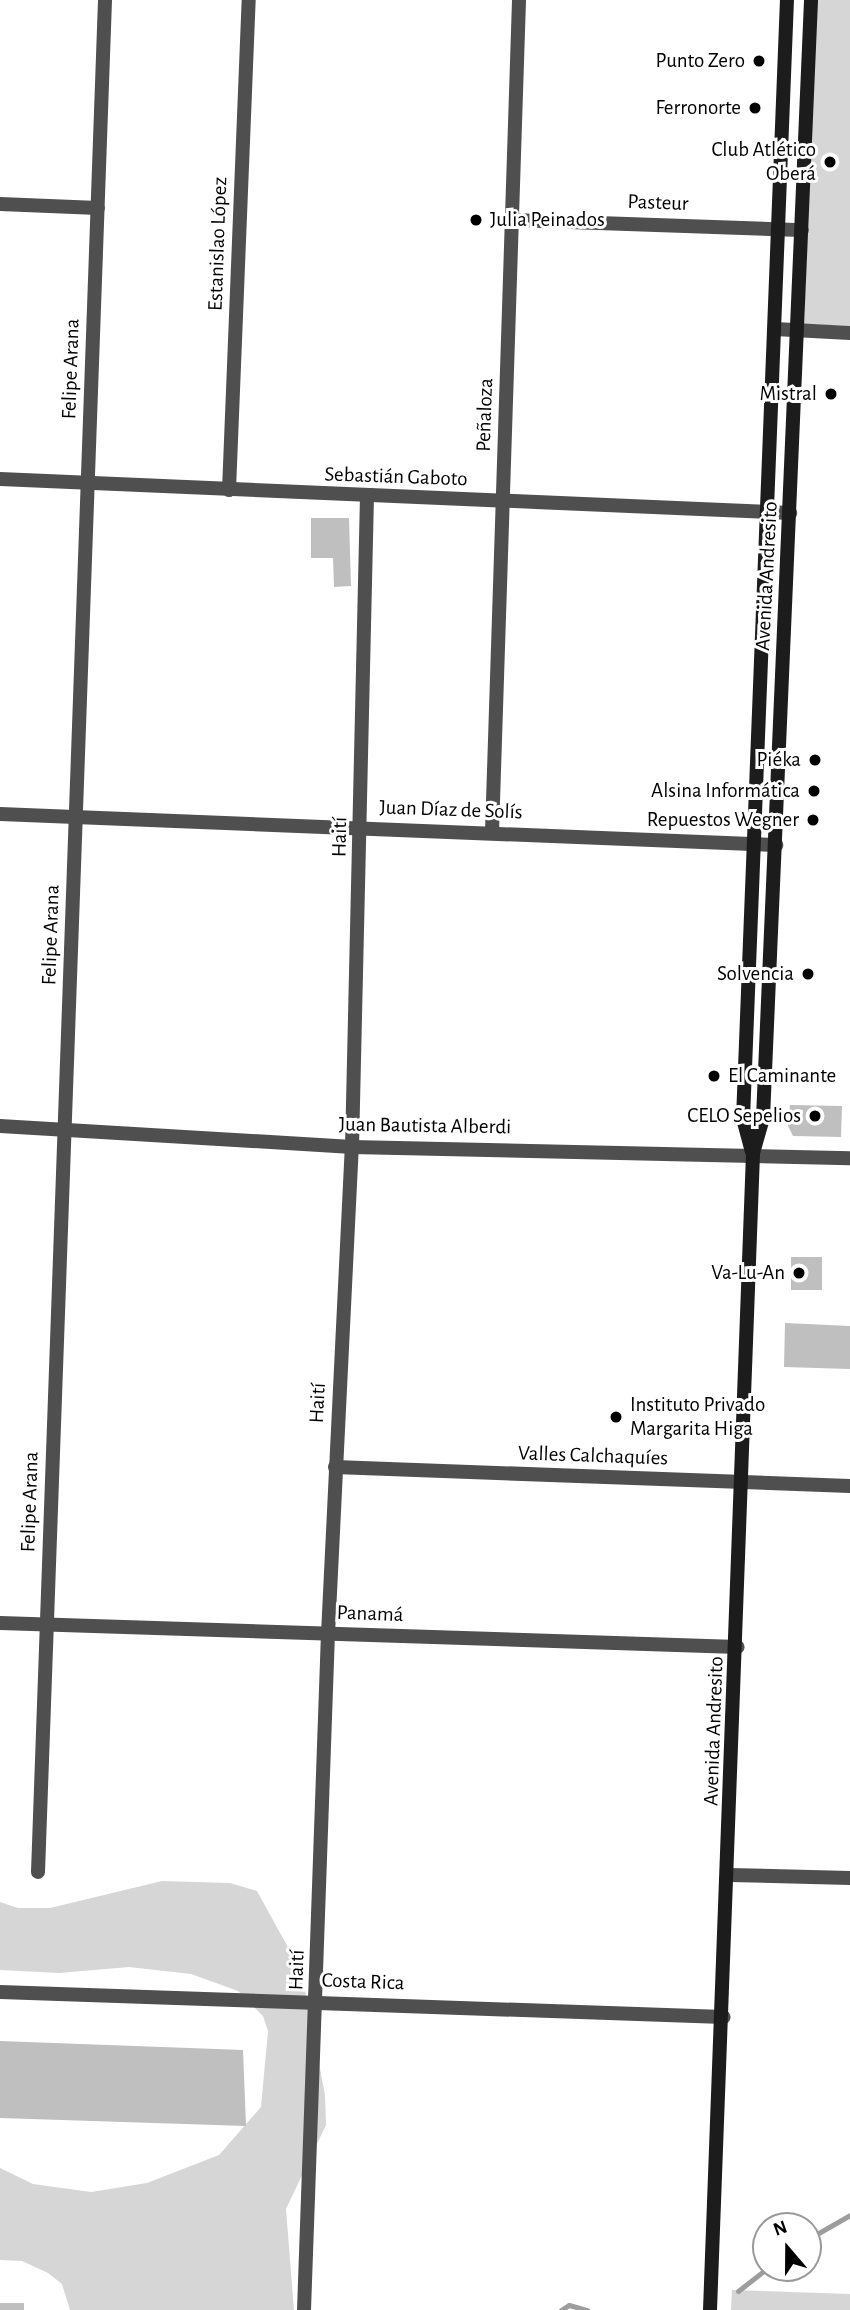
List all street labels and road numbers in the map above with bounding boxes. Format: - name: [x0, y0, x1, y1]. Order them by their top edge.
- street label: Estanislao López: [203, 177, 233, 311]
- street label: Pasteur: [627, 189, 689, 217]
- street label: Felipe Arana: [57, 318, 85, 420]
- street label: Peñaloza: [471, 378, 499, 452]
- street label: Sebastián Gaboto: [324, 462, 468, 492]
- street label: Avenida Andresito: [751, 501, 783, 651]
- street label: Juan Díaz de Solís: [379, 795, 523, 825]
- street label: Haití: [327, 817, 353, 857]
- street label: Felipe Arana: [37, 884, 65, 986]
- street label: Juan Bautista Alberdi: [339, 1112, 511, 1140]
- street label: Haití: [304, 1382, 332, 1424]
- street label: Valles Calchaquíes: [518, 1441, 668, 1471]
- street label: Felipe Arana: [16, 1451, 44, 1553]
- street label: Panamá: [336, 1600, 404, 1628]
- street label: Avenida Andresito: [699, 1656, 729, 1806]
- street label: Haití: [284, 1949, 310, 1991]
- street label: Costa Rica: [321, 1968, 405, 1996]

